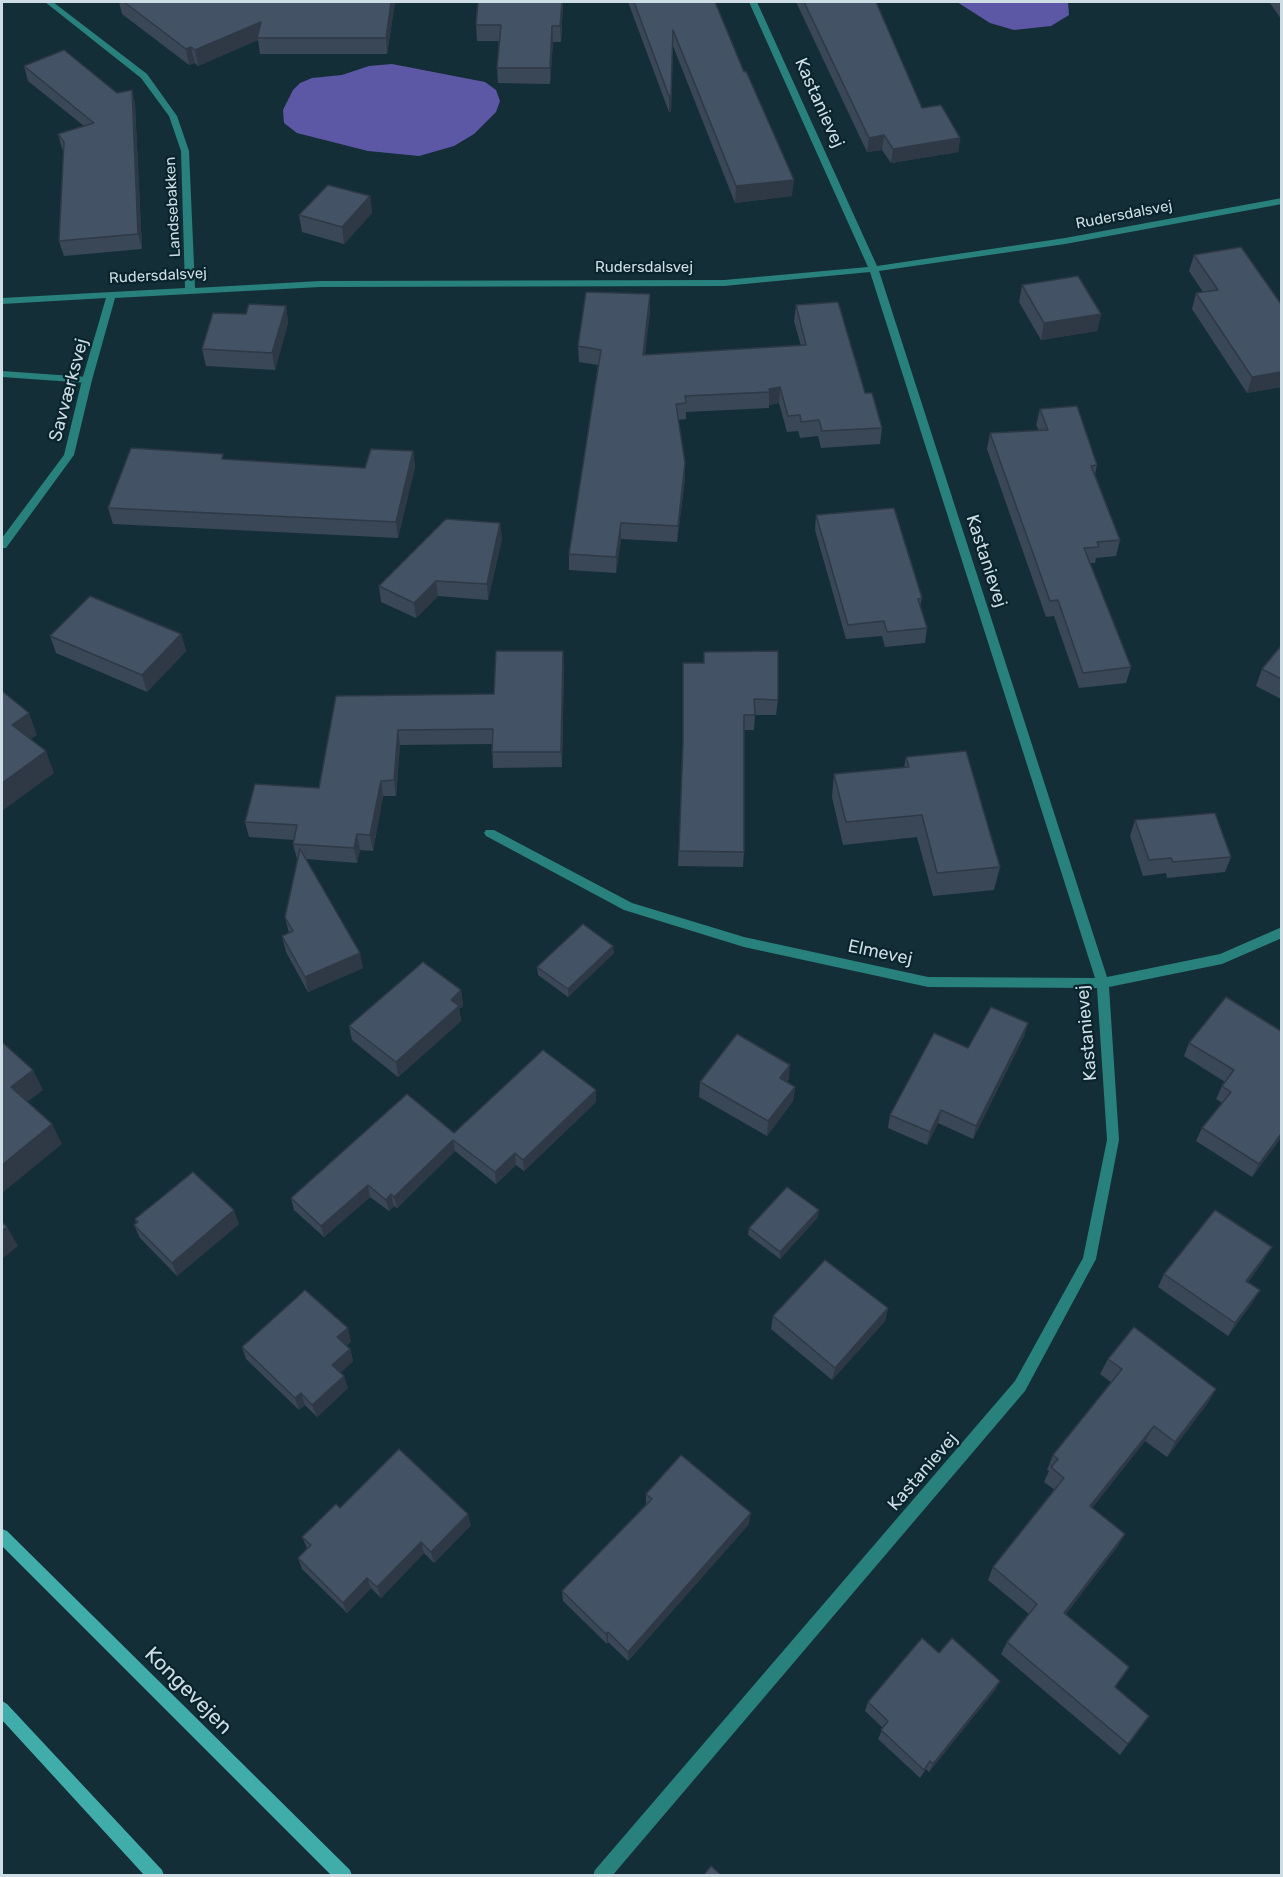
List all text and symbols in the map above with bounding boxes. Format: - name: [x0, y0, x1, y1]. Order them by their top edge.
- street label: Kastanievej: [790, 55, 848, 151]
- street label: Landsebakken: [161, 156, 185, 258]
- street label: Rudersdalsvej: [1074, 197, 1174, 233]
- street label: Rudersdalsvej: [595, 259, 693, 277]
- street label: Rudersdalsvej: [109, 264, 207, 288]
- street label: Savværksvej: [45, 336, 93, 444]
- street label: Kastanievej: [961, 512, 1011, 610]
- street label: Elmevej: [846, 936, 914, 970]
- street label: Kastanievej: [1072, 984, 1102, 1082]
- street label: Kastanievej: [883, 1429, 963, 1515]
- street label: Kongevejen: [139, 1642, 237, 1740]

